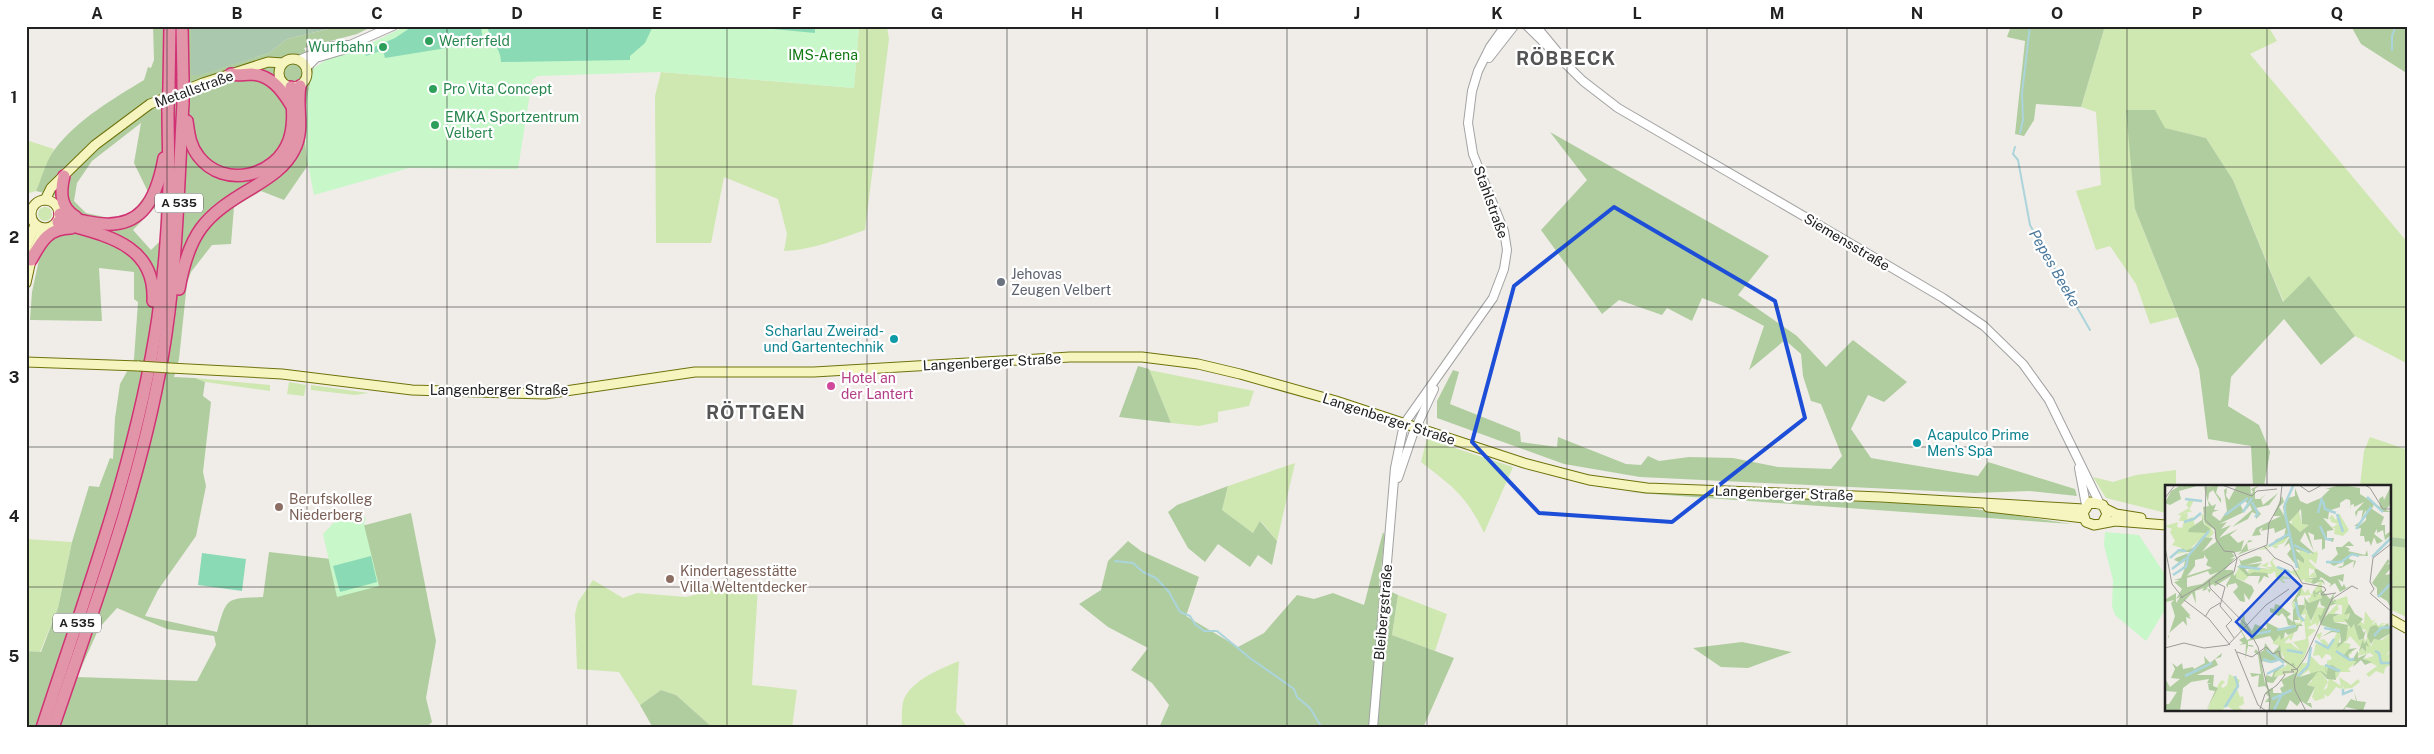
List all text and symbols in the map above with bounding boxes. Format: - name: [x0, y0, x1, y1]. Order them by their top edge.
- text: A: [91, 4, 103, 23]
- text: B: [232, 4, 243, 23]
- text: C: [371, 4, 383, 23]
- text: D: [511, 4, 523, 23]
- text: E: [652, 4, 662, 23]
- text: F: [792, 4, 802, 23]
- text: G: [931, 4, 943, 23]
- text: H: [1071, 4, 1083, 23]
- text: I: [1215, 4, 1219, 23]
- text: J: [1354, 4, 1360, 23]
- text: K: [1491, 4, 1503, 23]
- text: L: [1632, 4, 1642, 23]
- text: M: [1770, 4, 1784, 23]
- text: N: [1911, 4, 1923, 23]
- text: O: [2051, 4, 2063, 23]
- text: P: [2192, 4, 2202, 23]
- text: Q: [2331, 4, 2343, 23]
- place label: Werferfeld: [439, 33, 510, 49]
- marker: Werferfeld: [423, 35, 435, 47]
- place label: Wurfbahn: [308, 39, 373, 55]
- marker: Wurfbahn: [377, 41, 389, 53]
- park label: IMS-Arena: [788, 47, 858, 63]
- district label: RÖBBECK: [1516, 47, 1616, 69]
- street label: Metallstraße: [152, 67, 236, 111]
- place label: Pro Vita Concept: [443, 81, 552, 97]
- marker: Pro Vita Concept: [427, 83, 439, 95]
- text: 1: [11, 88, 17, 107]
- place label: EMKA Sportzentrum Velbert: [445, 109, 579, 141]
- marker: EMKA Sportzentrum Velbert: [429, 119, 441, 131]
- street label: Stahlstraße: [1471, 164, 1512, 240]
- road number: A 535: [155, 194, 203, 212]
- street label: Siemensstraße: [1801, 210, 1893, 274]
- water label: Pepes Beeke: [2026, 226, 2084, 310]
- text: 2: [9, 228, 19, 247]
- place label: Jehovas Zeugen Velbert: [1011, 266, 1111, 298]
- marker: Jehovas Zeugen Velbert: [995, 276, 1007, 288]
- place label: Scharlau Zweirad- und Gartentechnik: [763, 323, 884, 355]
- marker: Scharlau Zweirad- und Gartentechnik: [888, 333, 900, 345]
- street label: Langenberger Straße: [922, 350, 1062, 374]
- text: 3: [9, 368, 19, 387]
- place label: Hotel an der Lantert: [841, 370, 913, 402]
- marker: Hotel an der Lantert: [825, 380, 837, 392]
- street label: Langenberger Straße: [430, 382, 568, 398]
- street label: Langenberger Straße: [1321, 390, 1457, 448]
- district label: RÖTTGEN: [706, 401, 806, 423]
- place label: Acapulco Prime Men's Spa: [1927, 427, 2029, 459]
- marker: Acapulco Prime Men's Spa: [1911, 437, 1923, 449]
- street label: Langenberger Straße: [1714, 483, 1854, 503]
- inset map: [2165, 485, 2392, 712]
- place label: Berufskolleg Niederberg: [289, 491, 373, 523]
- marker: Berufskolleg Niederberg: [273, 501, 285, 513]
- text: 4: [9, 507, 20, 526]
- place label: Kindertagesstätte Villa Weltentdecker: [680, 563, 807, 595]
- street label: Bleibergstraße: [1371, 563, 1395, 661]
- marker: Kindertagesstätte Villa Weltentdecker: [664, 573, 676, 585]
- road number: A 535: [53, 614, 101, 632]
- text: 5: [9, 647, 20, 666]

